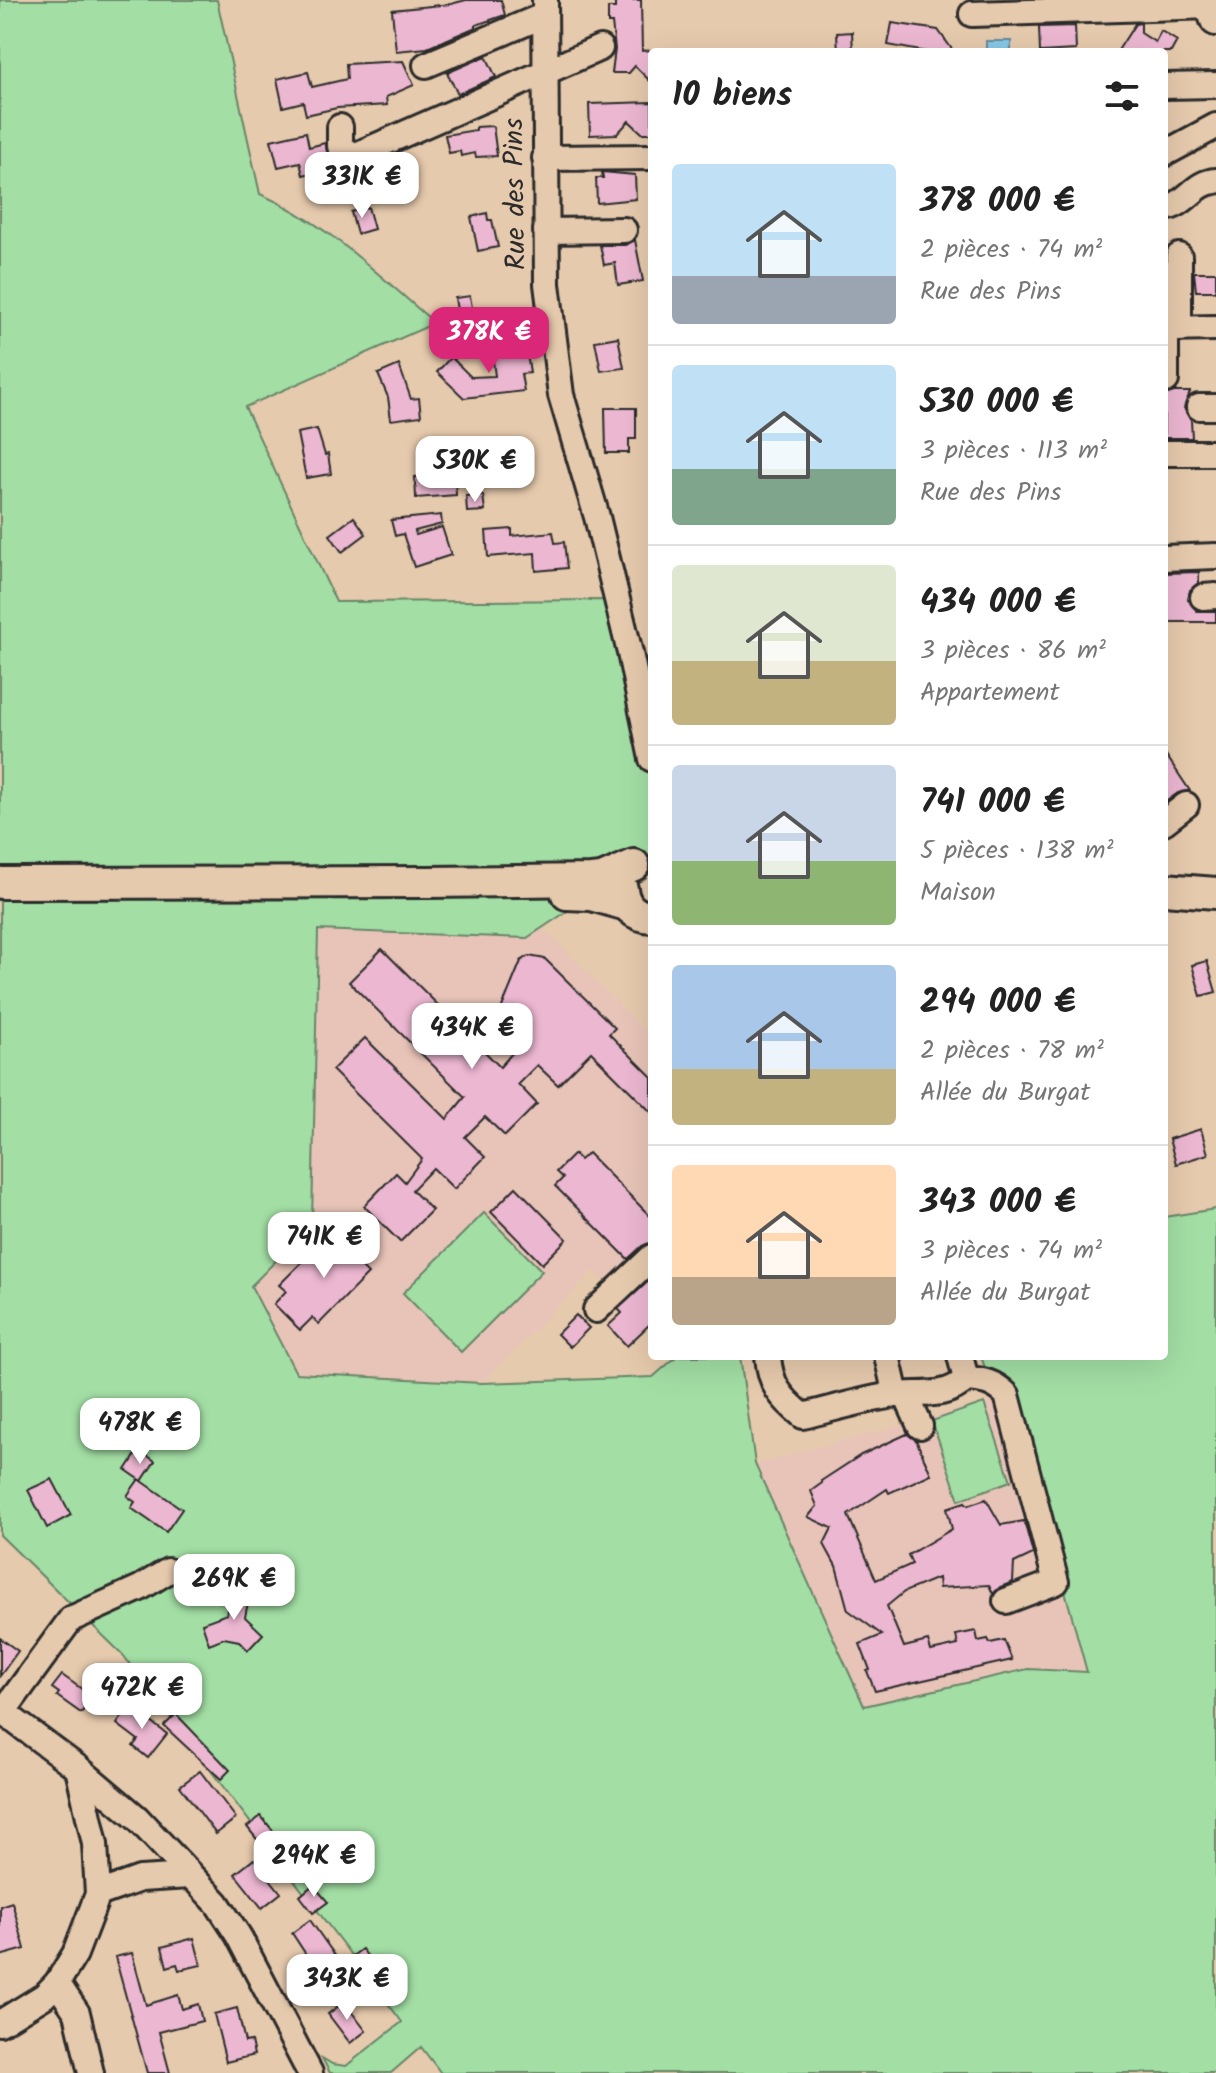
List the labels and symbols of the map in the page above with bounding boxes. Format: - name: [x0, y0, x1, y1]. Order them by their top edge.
- street label: Rue des Pins: [492, 118, 540, 270]
- pin: 331K €: [297, 152, 427, 220]
- pin: 378K €: [424, 307, 554, 375]
- pin: 530K €: [410, 436, 540, 504]
- pin: 434K €: [407, 1003, 537, 1071]
- pin: 741K €: [259, 1212, 389, 1280]
- pin: 478K €: [75, 1398, 205, 1466]
- pin: 269K €: [169, 1554, 299, 1622]
- pin: 472K €: [77, 1663, 207, 1731]
- pin: 294K €: [249, 1831, 379, 1899]
- pin: 343K €: [282, 1954, 412, 2022]

